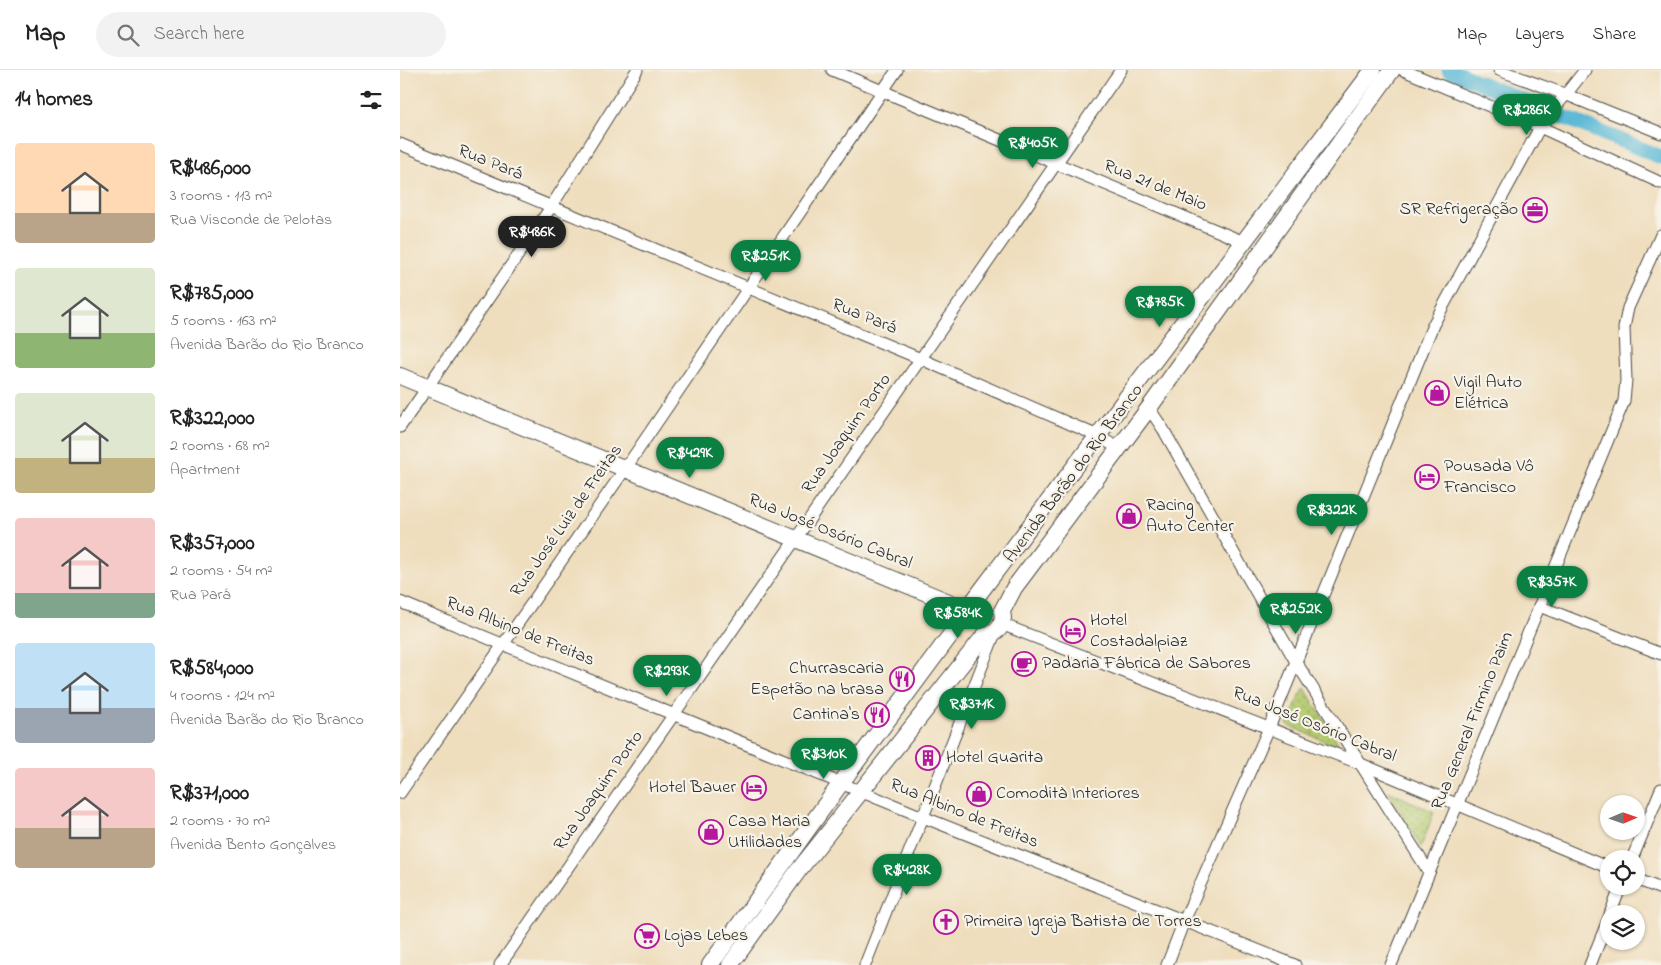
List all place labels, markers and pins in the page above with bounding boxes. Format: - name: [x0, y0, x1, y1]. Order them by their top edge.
- pin: R$286K: [1486, 93, 1568, 136]
- pin: R$405K: [992, 126, 1074, 169]
- place label: SR Refrigeração: [1399, 197, 1518, 224]
- office icon: SR Refrigeração: [1522, 197, 1548, 223]
- pin: R$486K: [491, 216, 573, 258]
- pin: R$251K: [725, 240, 807, 282]
- pin: R$785K: [1119, 286, 1201, 328]
- place label: Vigil Auto Elétrica: [1453, 370, 1522, 417]
- shop icon: Vigil Auto Elétrica: [1424, 380, 1450, 406]
- pin: R$429K: [649, 436, 731, 479]
- place label: Pousada Vô Francisco: [1443, 454, 1534, 501]
- hotel icon: Pousada Vô Francisco: [1414, 464, 1440, 490]
- place label: Racing Auto Center: [1146, 493, 1234, 540]
- pin: R$322K: [1291, 494, 1373, 536]
- shop icon: Racing Auto Center: [1116, 503, 1142, 529]
- pin: R$357K: [1511, 566, 1593, 608]
- pin: R$252K: [1255, 592, 1337, 635]
- pin: R$584K: [917, 596, 999, 639]
- place label: Hotel Costadalpiaz: [1090, 608, 1188, 655]
- hotel icon: Hotel Costadalpiaz: [1060, 618, 1086, 644]
- cafe icon: Padaria Fábrica de Sabores: [1011, 651, 1037, 677]
- place label: Padaria Fábrica de Sabores: [1042, 651, 1251, 677]
- pin: R$293K: [626, 654, 708, 697]
- place label: Churrascaria Espetão na brasa: [750, 656, 884, 703]
- restaurant icon: Churrascaria Espetão na brasa: [889, 666, 915, 692]
- pin: R$371K: [931, 688, 1013, 730]
- place label: Cantina's: [793, 702, 860, 728]
- restaurant icon: Cantina's: [864, 702, 890, 728]
- pin: R$310K: [783, 738, 865, 780]
- building icon: Hotel Guarita: [915, 745, 941, 771]
- place label: Hotel Guarita: [946, 745, 1043, 771]
- place label: Hotel Bauer: [649, 775, 736, 801]
- hotel icon: Hotel Bauer: [741, 775, 767, 801]
- shop icon: Comodità Interiores: [966, 781, 992, 807]
- place label: Comodità Interiores: [996, 781, 1140, 807]
- place label: Casa Maria Utilidades: [728, 809, 810, 856]
- shop icon: Casa Maria Utilidades: [698, 819, 724, 845]
- pin: R$428K: [866, 854, 948, 896]
- church icon: Primeira Igreja Batista de Torres: [933, 909, 959, 935]
- place label: Primeira Igreja Batista de Torres: [964, 909, 1202, 936]
- supermarket icon: Lojas Lebes: [634, 923, 660, 949]
- place label: Lojas Lebes: [664, 923, 748, 949]

